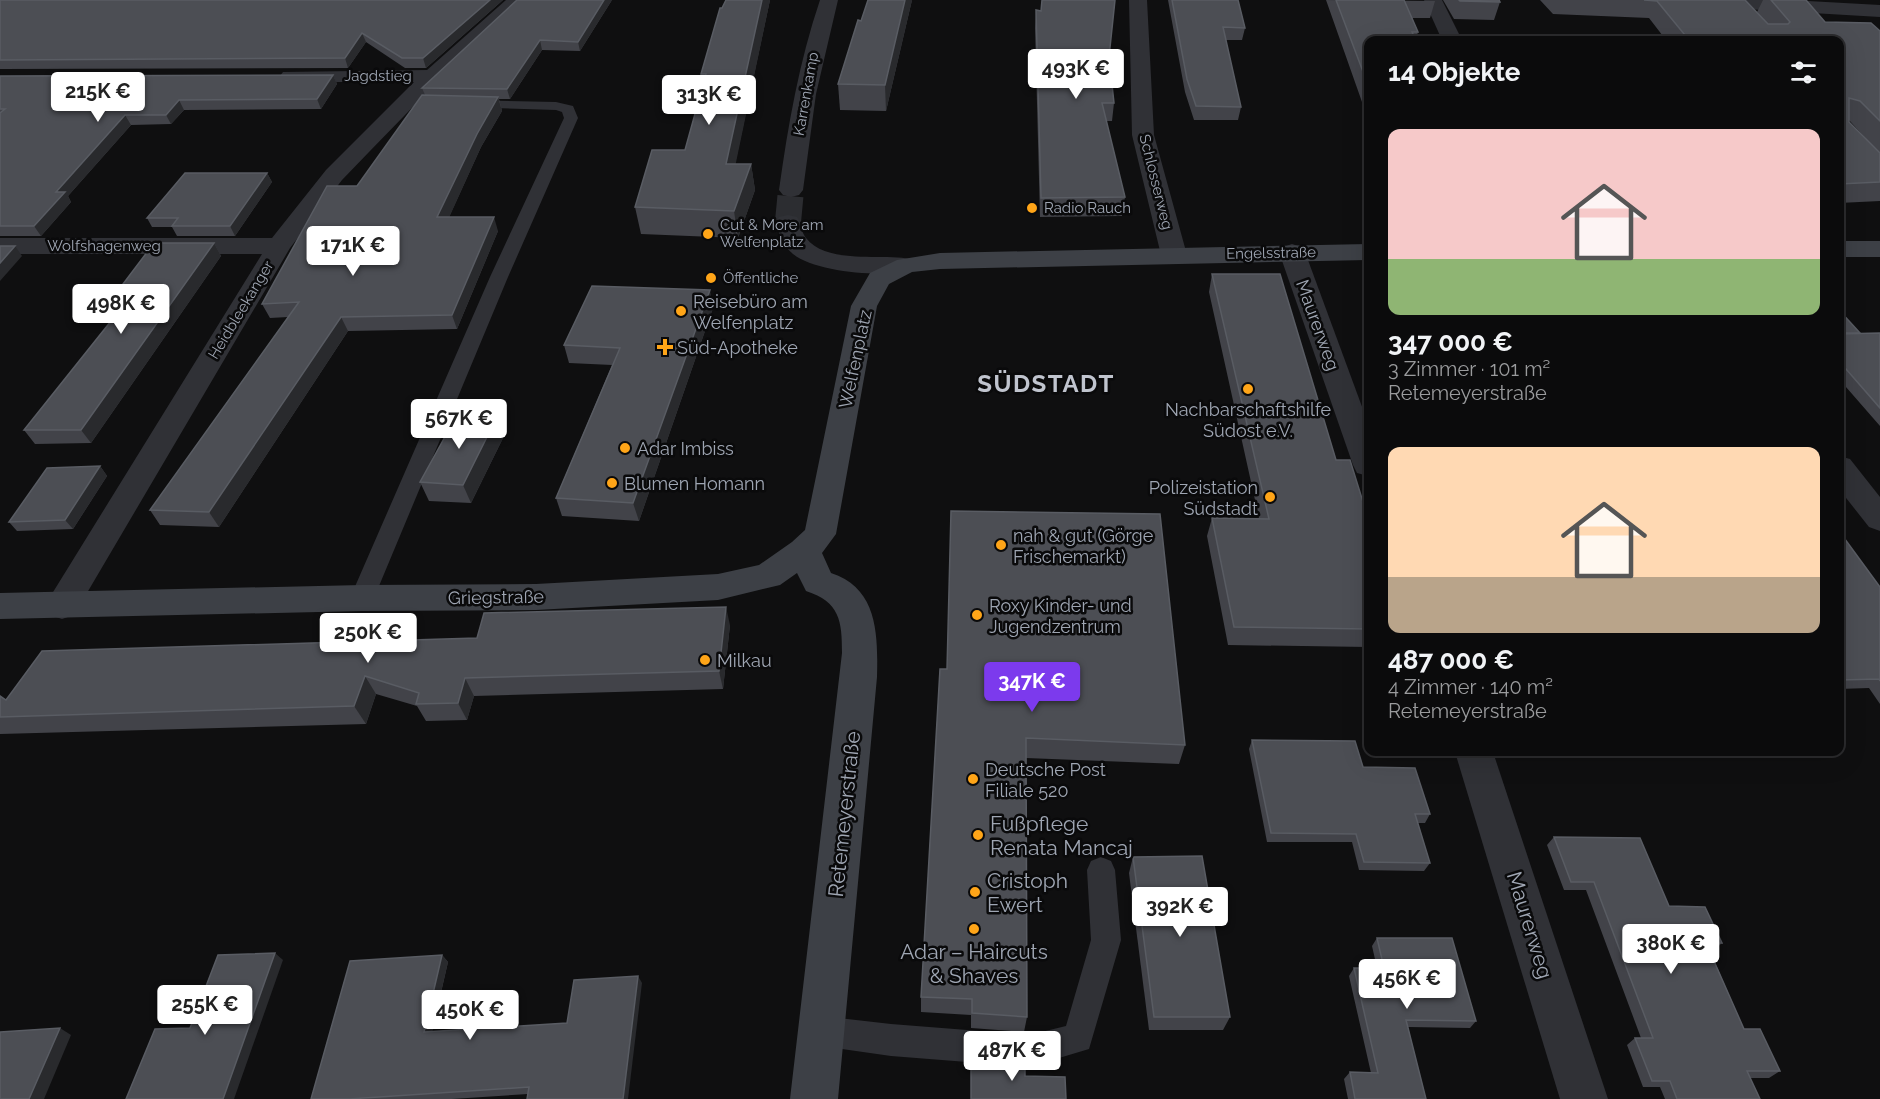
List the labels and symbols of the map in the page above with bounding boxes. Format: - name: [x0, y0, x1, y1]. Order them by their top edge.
- pin: 493K €: [1027, 49, 1125, 100]
- street label: Karrenkamp: [790, 51, 822, 137]
- street label: Jagdstieg: [344, 67, 412, 85]
- pin: 215K €: [49, 72, 147, 123]
- pin: 313K €: [660, 75, 758, 126]
- street label: Schlosserweg: [1135, 132, 1177, 232]
- place label: Radio Rauch: [1044, 199, 1131, 217]
- marker: Radio Rauch: [1025, 201, 1039, 215]
- place label: Cut & More am Welfenplatz: [720, 216, 823, 251]
- pin: 171K €: [304, 226, 402, 277]
- marker: Cut & More am Welfenplatz: [701, 227, 715, 241]
- street label: Wolfshagenweg: [47, 237, 161, 255]
- street label: Engelsstraße: [1226, 243, 1316, 263]
- street label: Heidbleekanger: [205, 257, 278, 362]
- place label: Öffentliche: [723, 268, 799, 287]
- marker: Öffentliche: [704, 271, 718, 285]
- street label: Maurerweg: [1292, 277, 1344, 373]
- pin: 498K €: [72, 284, 170, 335]
- place label: Reisebüro am Welfenplatz: [693, 291, 808, 333]
- marker: Reisebüro am Welfenplatz: [674, 304, 688, 318]
- street label: Welfenplatz: [834, 308, 876, 410]
- place label: Süd-Apotheke: [677, 337, 798, 358]
- marker: Süd-Apotheke: [658, 340, 672, 354]
- district label: SÜDSTADT: [977, 369, 1115, 398]
- marker: Nachbarschaftshilfe Südost e.V.: [1241, 382, 1255, 396]
- pin: 567K €: [410, 399, 508, 450]
- place label: Nachbarschaftshilfe Südost e.V.: [1165, 399, 1332, 441]
- place label: Adar Imbiss: [637, 438, 734, 459]
- marker: Adar Imbiss: [618, 441, 632, 455]
- place label: Blumen Homann: [624, 473, 765, 494]
- marker: Blumen Homann: [605, 476, 619, 490]
- place label: Polizeistation Südstadt: [1149, 477, 1258, 519]
- marker: Polizeistation Südstadt: [1263, 490, 1277, 504]
- place label: nah & gut (Görge Frischemarkt): [1013, 525, 1154, 567]
- marker: nah & gut (Görge Frischemarkt): [994, 538, 1008, 552]
- street label: Griegstraße: [448, 586, 545, 608]
- place label: Roxy Kinder- und Jugendzentrum: [989, 595, 1132, 637]
- marker: Roxy Kinder- und Jugendzentrum: [970, 608, 984, 622]
- pin: 250K €: [319, 613, 417, 664]
- place label: Milkau: [717, 650, 772, 671]
- marker: Milkau: [698, 653, 712, 667]
- pin: 347K €: [983, 662, 1081, 713]
- street label: Retemeyerstraße: [823, 730, 865, 898]
- place label: Deutsche Post Filiale 520: [985, 759, 1106, 801]
- marker: Deutsche Post Filiale 520: [966, 772, 980, 786]
- place label: Fußpflege Renata Mancaj: [990, 811, 1133, 860]
- marker: Fußpflege Renata Mancaj: [971, 828, 985, 842]
- place label: Cristoph Ewert: [987, 868, 1068, 917]
- street label: Maurerweg: [1502, 868, 1558, 982]
- marker: Cristoph Ewert: [968, 885, 982, 899]
- pin: 392K €: [1131, 887, 1229, 938]
- marker: Adar – Haircuts & Shaves: [967, 922, 981, 936]
- pin: 380K €: [1622, 924, 1720, 975]
- place label: Adar – Haircuts & Shaves: [900, 939, 1048, 988]
- pin: 456K €: [1358, 959, 1456, 1010]
- pin: 255K €: [156, 985, 254, 1036]
- pin: 450K €: [421, 990, 519, 1041]
- pin: 487K €: [963, 1031, 1061, 1082]

